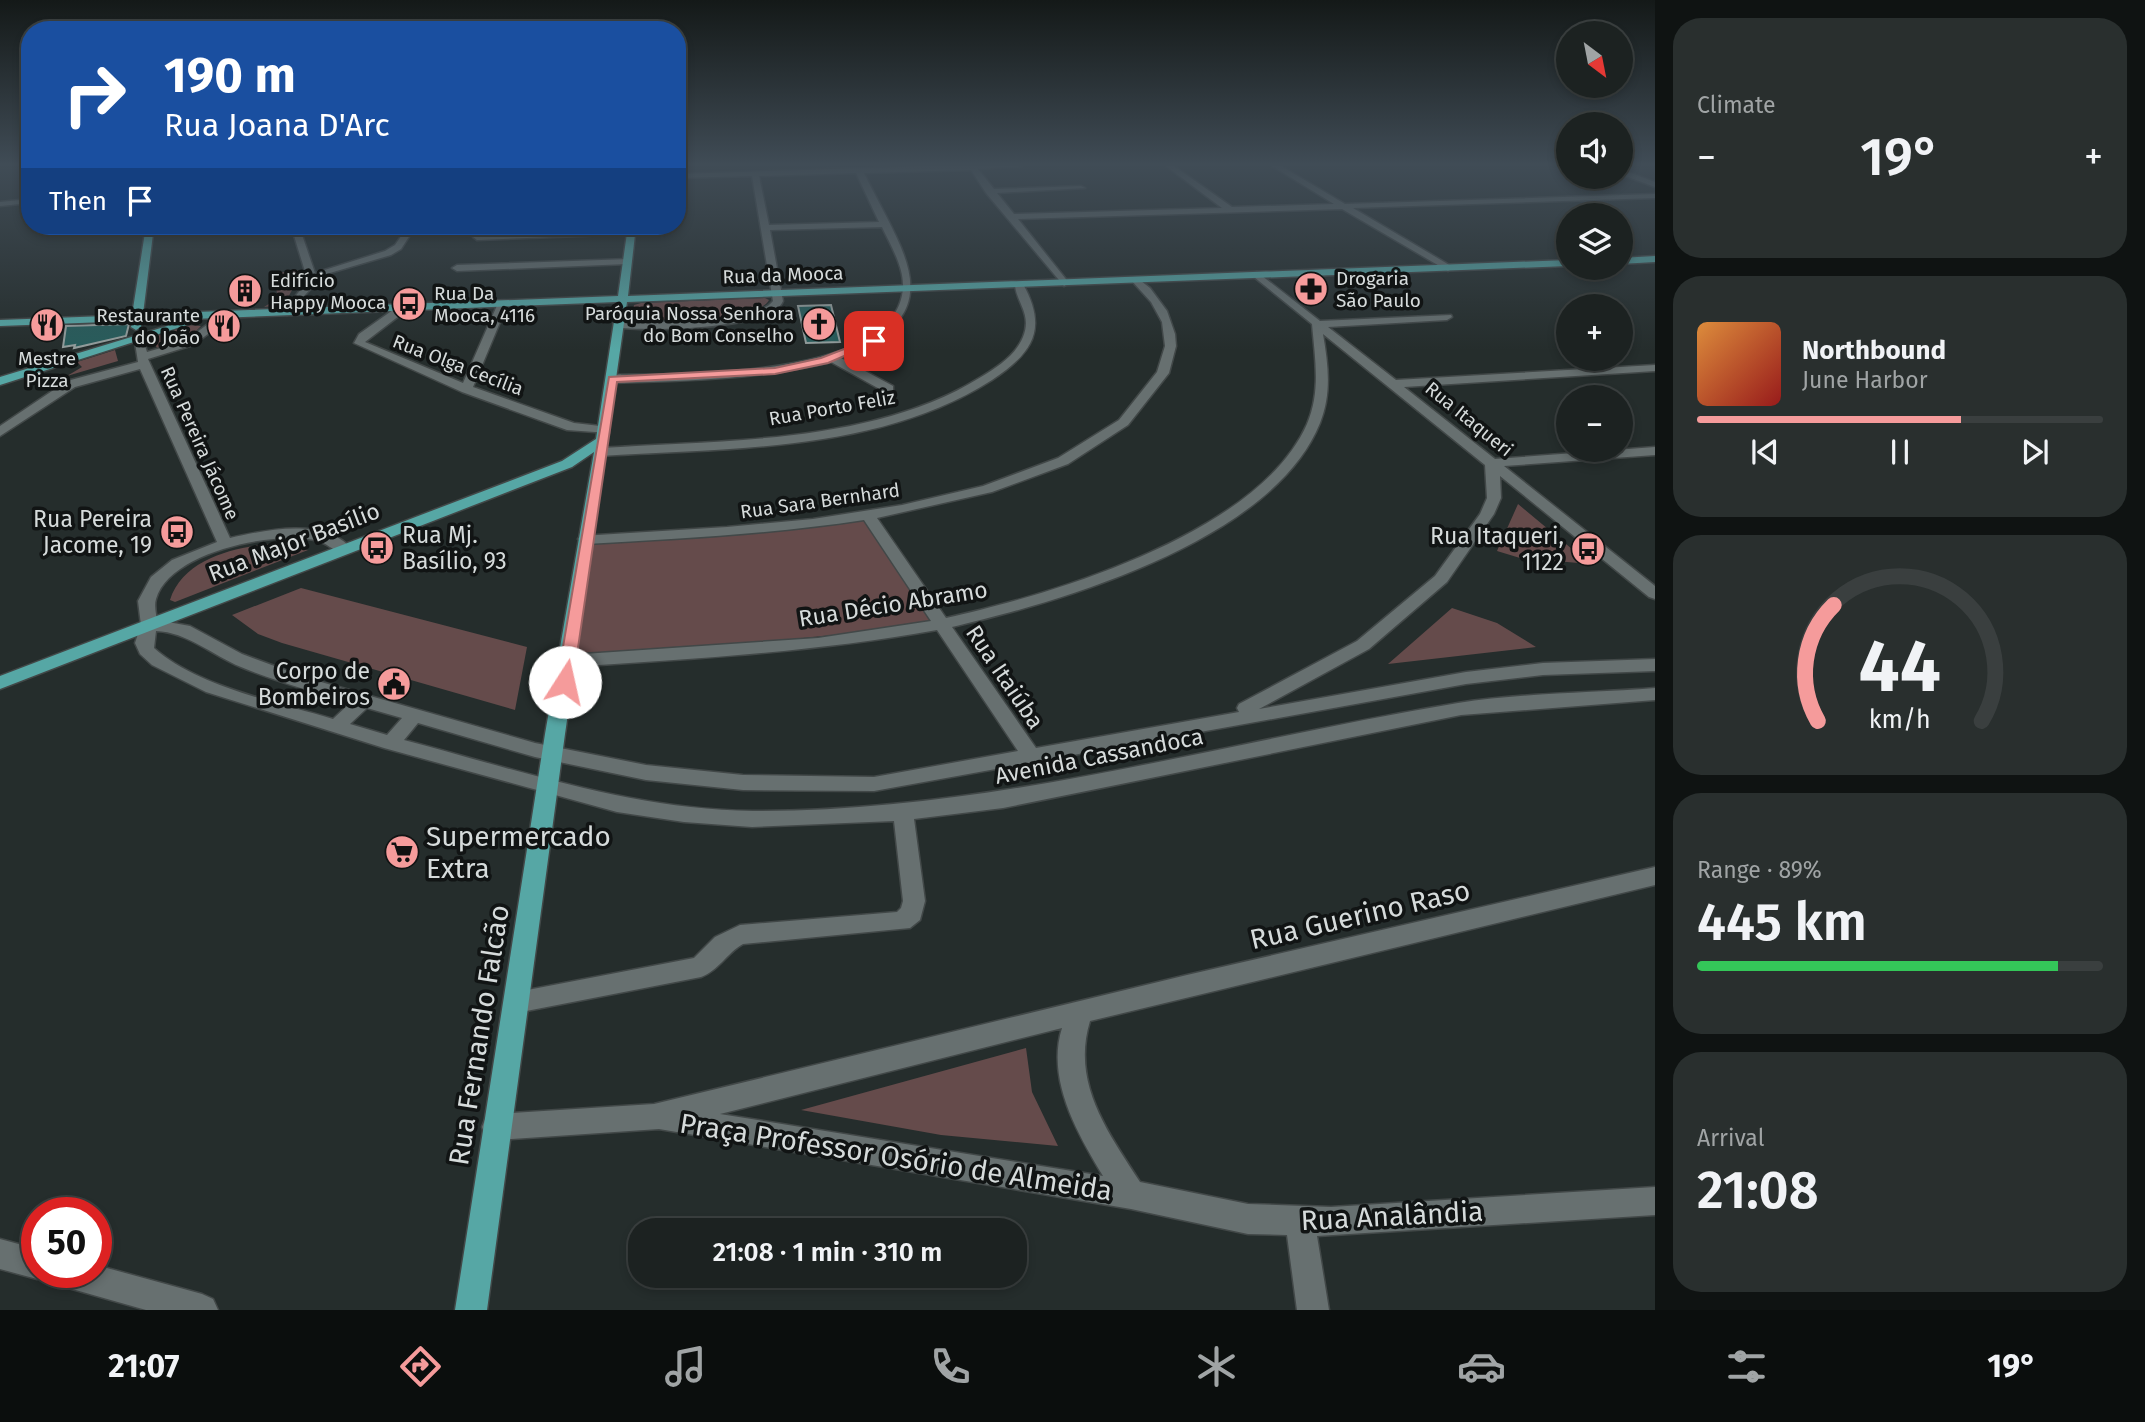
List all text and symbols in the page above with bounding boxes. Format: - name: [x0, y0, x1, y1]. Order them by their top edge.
- north arrow: [1556, 21, 1633, 98]
- map controls: [1556, 21, 1633, 462]
- text: 190 m: [164, 46, 296, 105]
- icon: right: [49, 49, 140, 140]
- text: Climate: [1697, 91, 1776, 119]
- text: Rua Joana D'Arc: [164, 106, 390, 144]
- button: sound: [1556, 112, 1633, 189]
- text: 19°: [1860, 126, 1940, 189]
- text: −: [1697, 134, 1716, 180]
- text: +: [2084, 134, 2103, 180]
- icon: arrive: [121, 182, 159, 220]
- text: Then: [49, 186, 107, 217]
- button: layers: [1556, 203, 1633, 280]
- street label: Rua da Mooca: [722, 261, 844, 289]
- place label: Drogaria São Paulo: [1336, 267, 1421, 312]
- place label: Edifício Happy Mooca: [270, 269, 386, 314]
- pharmacy icon: Drogaria São Paulo: [1292, 270, 1330, 308]
- building icon: Edifício Happy Mooca: [226, 272, 264, 310]
- place label: Rua Da Mooca, 4116: [434, 282, 535, 327]
- bus stop icon: Rua Da Mooca, 4116: [390, 285, 428, 323]
- button: +: [1556, 294, 1633, 371]
- place label: Paróquia Nossa Senhora do Bom Conselho: [585, 302, 794, 347]
- place label: Restaurante do João: [96, 304, 200, 349]
- church icon: Paróquia Nossa Senhora do Bom Conselho: [800, 305, 838, 343]
- restaurant icon: Mestre Pizza: [28, 306, 66, 344]
- restaurant icon: Restaurante do João: [205, 307, 243, 345]
- pin: [844, 311, 904, 371]
- icon: arrive: [855, 322, 893, 360]
- street label: Rua Olga Cecília: [389, 330, 527, 400]
- text: Northbound: [1802, 335, 1946, 366]
- place label: Mestre Pizza: [18, 347, 76, 392]
- street label: Rua Pereira Jácome: [156, 363, 244, 523]
- text: June Harbor: [1802, 366, 1928, 394]
- street label: Rua Itaqueri: [1421, 377, 1517, 461]
- button: −: [1556, 385, 1633, 462]
- street label: Rua Porto Feliz: [767, 386, 897, 430]
- icon: previous: [1746, 433, 1784, 471]
- icon: pause: [1881, 433, 1919, 471]
- icon: next: [2016, 433, 2054, 471]
- street label: Rua Sara Bernhard: [739, 478, 901, 524]
- street label: Rua Major Basílio: [204, 496, 384, 588]
- place label: Rua Pereira Jacome, 19: [33, 505, 152, 559]
- bus stop icon: Rua Pereira Jacome, 19: [158, 513, 196, 551]
- place label: Rua Mj. Basílio, 93: [402, 521, 507, 575]
- place label: Rua Itaqueri, 1122: [1430, 522, 1564, 576]
- bus stop icon: Rua Mj. Basílio, 93: [358, 529, 396, 567]
- bus stop icon: Rua Itaqueri, 1122: [1569, 530, 1607, 568]
- street label: Rua Décio Abramo: [797, 575, 989, 633]
- street label: Rua Itaiúba: [960, 620, 1050, 734]
- text: 44: [1859, 623, 1941, 710]
- position arrow: [528, 645, 602, 719]
- place label: Corpo de Bombeiros: [258, 657, 370, 711]
- public building icon: Corpo de Bombeiros: [375, 665, 413, 703]
- text: km/h: [1869, 705, 1931, 735]
- street label: Avenida Cassandoca: [992, 722, 1206, 790]
- place label: Supermercado Extra: [426, 820, 611, 885]
- supermarket icon: Supermercado Extra: [383, 833, 421, 871]
- text: Range · 89%: [1697, 856, 1822, 884]
- street label: Rua Guerino Raso: [1247, 874, 1473, 956]
- text: 445 km: [1697, 891, 1867, 954]
- street label: Rua Fernando Falcão: [442, 903, 516, 1167]
- street label: Praça Professor Osório de Almeida: [677, 1106, 1115, 1208]
- text: Arrival: [1697, 1124, 1764, 1152]
- text: 21:08: [1697, 1159, 1819, 1222]
- street label: Rua Analândia: [1300, 1195, 1484, 1237]
- speed limit sign: 50: [21, 1197, 112, 1288]
- text: 21:08 · 1 min · 310 m: [713, 1237, 942, 1268]
- icon: directions: [396, 1342, 445, 1391]
- icon: music: [661, 1342, 710, 1391]
- icon: phone: [926, 1342, 975, 1391]
- icon: climate: [1192, 1342, 1241, 1391]
- icon: car: [1457, 1342, 1506, 1391]
- icon: filters: [1722, 1342, 1771, 1391]
- text: 21:07: [108, 1347, 180, 1385]
- text: 19°: [1987, 1347, 2037, 1385]

